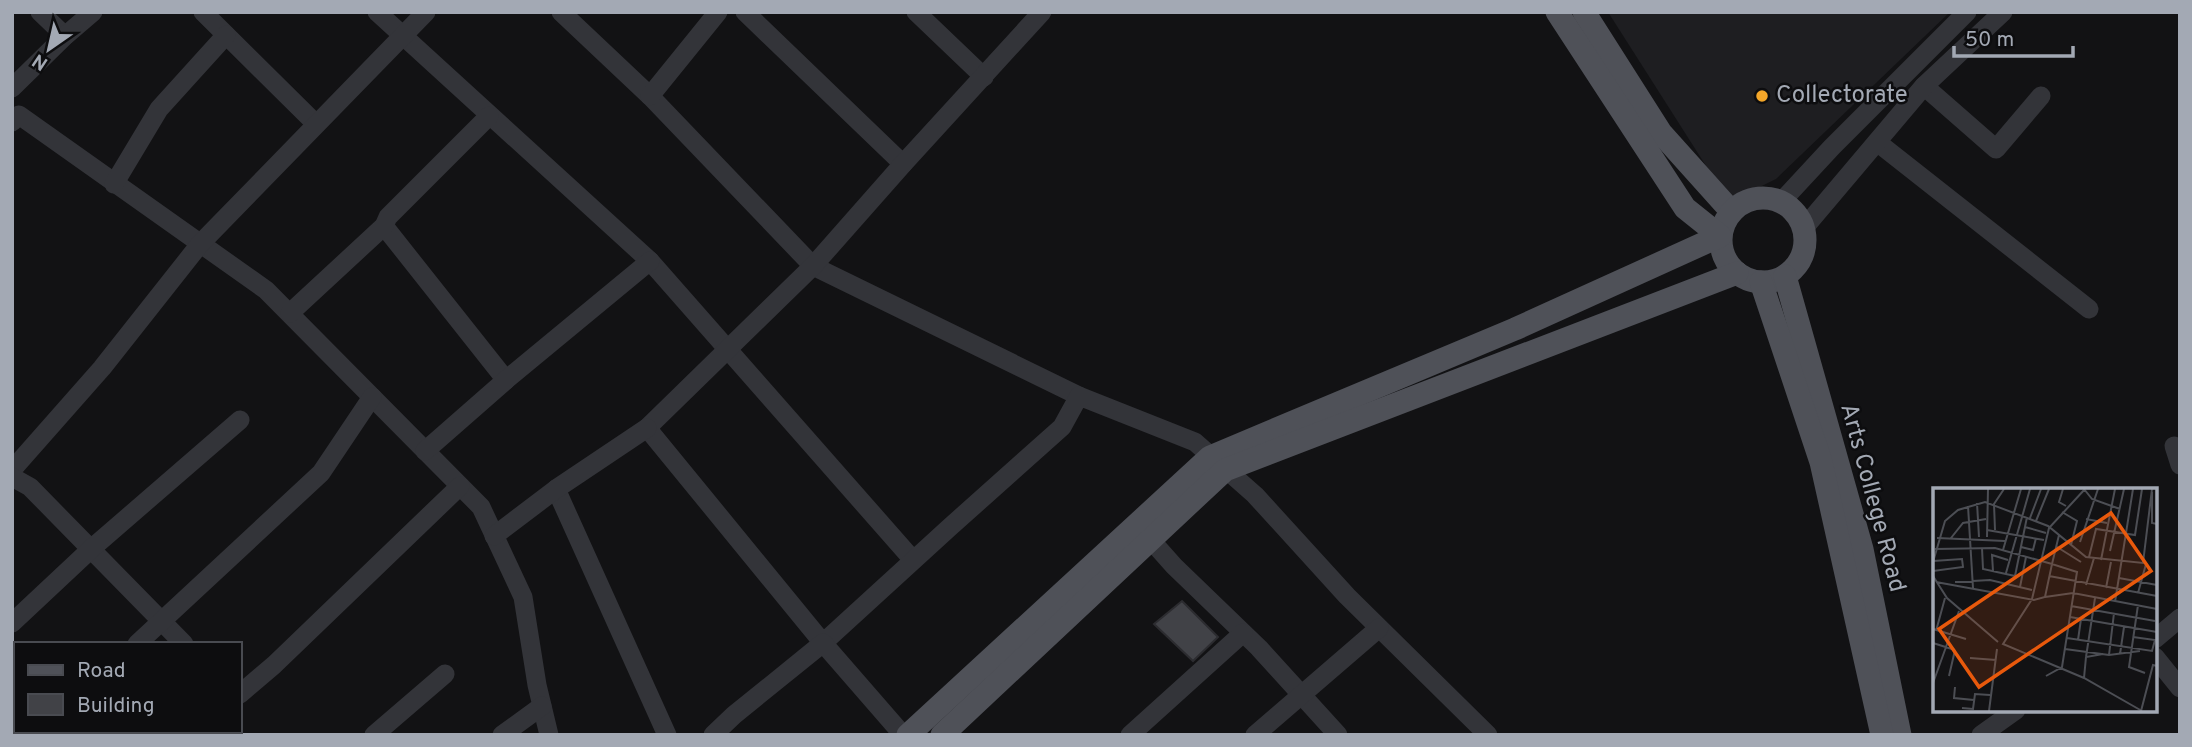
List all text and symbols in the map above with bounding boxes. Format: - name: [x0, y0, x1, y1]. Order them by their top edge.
- north arrow: [14, 14, 84, 84]
- scale bar: [1954, 14, 2073, 58]
- text: 50 m: [1965, 27, 2014, 54]
- text: N: [28, 48, 53, 75]
- place label: Collectorate: [1776, 81, 1908, 111]
- marker: Collectorate: [1754, 88, 1770, 104]
- street label: Arts College Road: [1832, 400, 1912, 596]
- inset map: [1933, 488, 2157, 712]
- legend: [14, 642, 242, 733]
- text: Road: [77, 658, 126, 685]
- text: Building: [77, 693, 155, 720]

